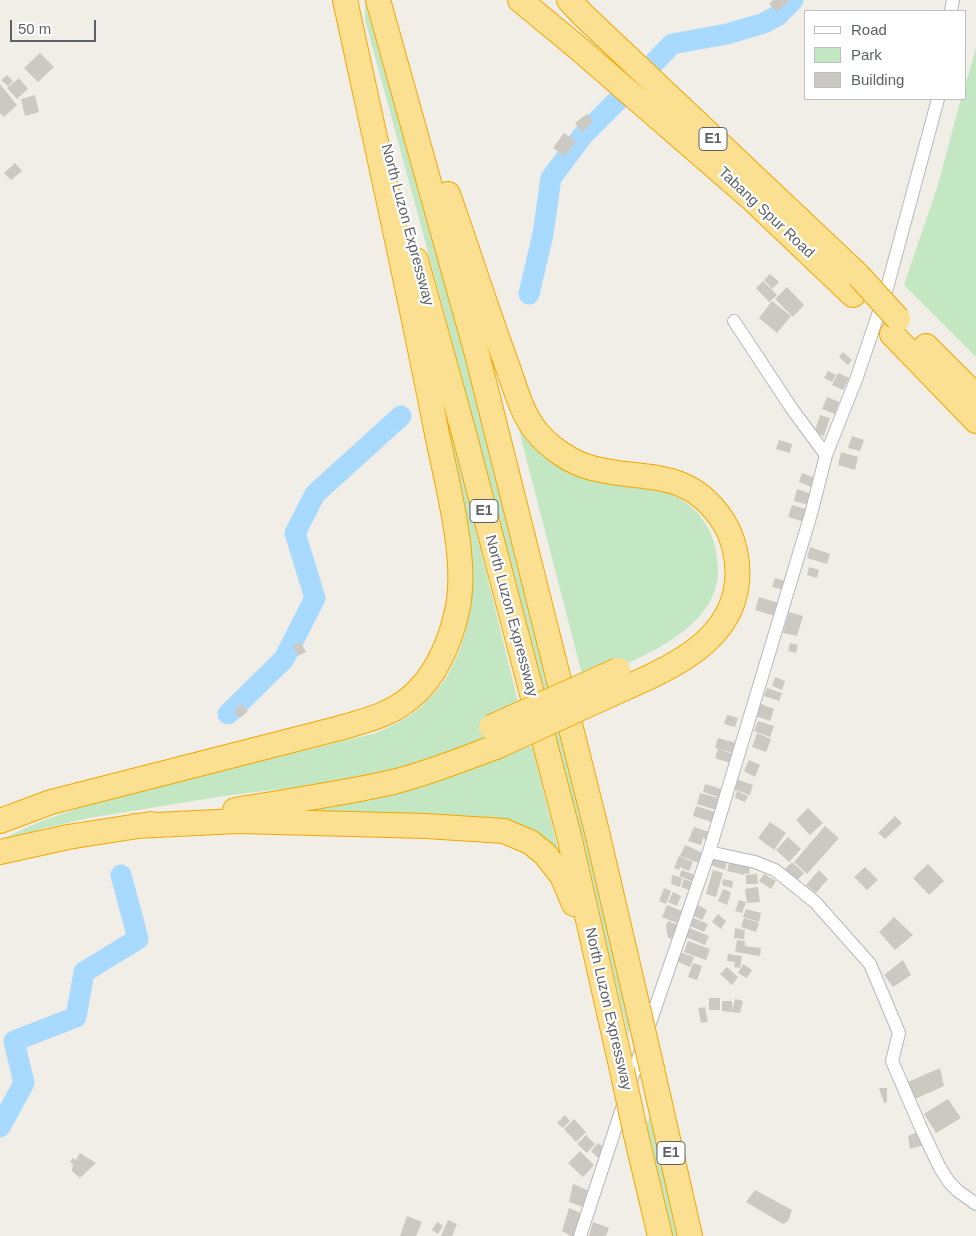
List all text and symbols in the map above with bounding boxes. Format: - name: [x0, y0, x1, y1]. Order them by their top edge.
- scale bar: [12, 10, 99, 42]
- legend: [804, 10, 966, 100]
- text: 50 m: [18, 20, 51, 37]
- text: Road: [851, 21, 887, 38]
- text: Park: [851, 46, 882, 63]
- text: Building: [851, 71, 904, 88]
- road number: E1: [699, 128, 727, 150]
- street label: North Luzon Expressway: [377, 142, 437, 308]
- street label: Tabang Spur Road: [714, 164, 818, 262]
- road number: E1: [470, 500, 498, 522]
- street label: North Luzon Expressway: [481, 533, 541, 699]
- street label: North Luzon Expressway: [580, 926, 636, 1092]
- road number: E1: [657, 1142, 685, 1164]

